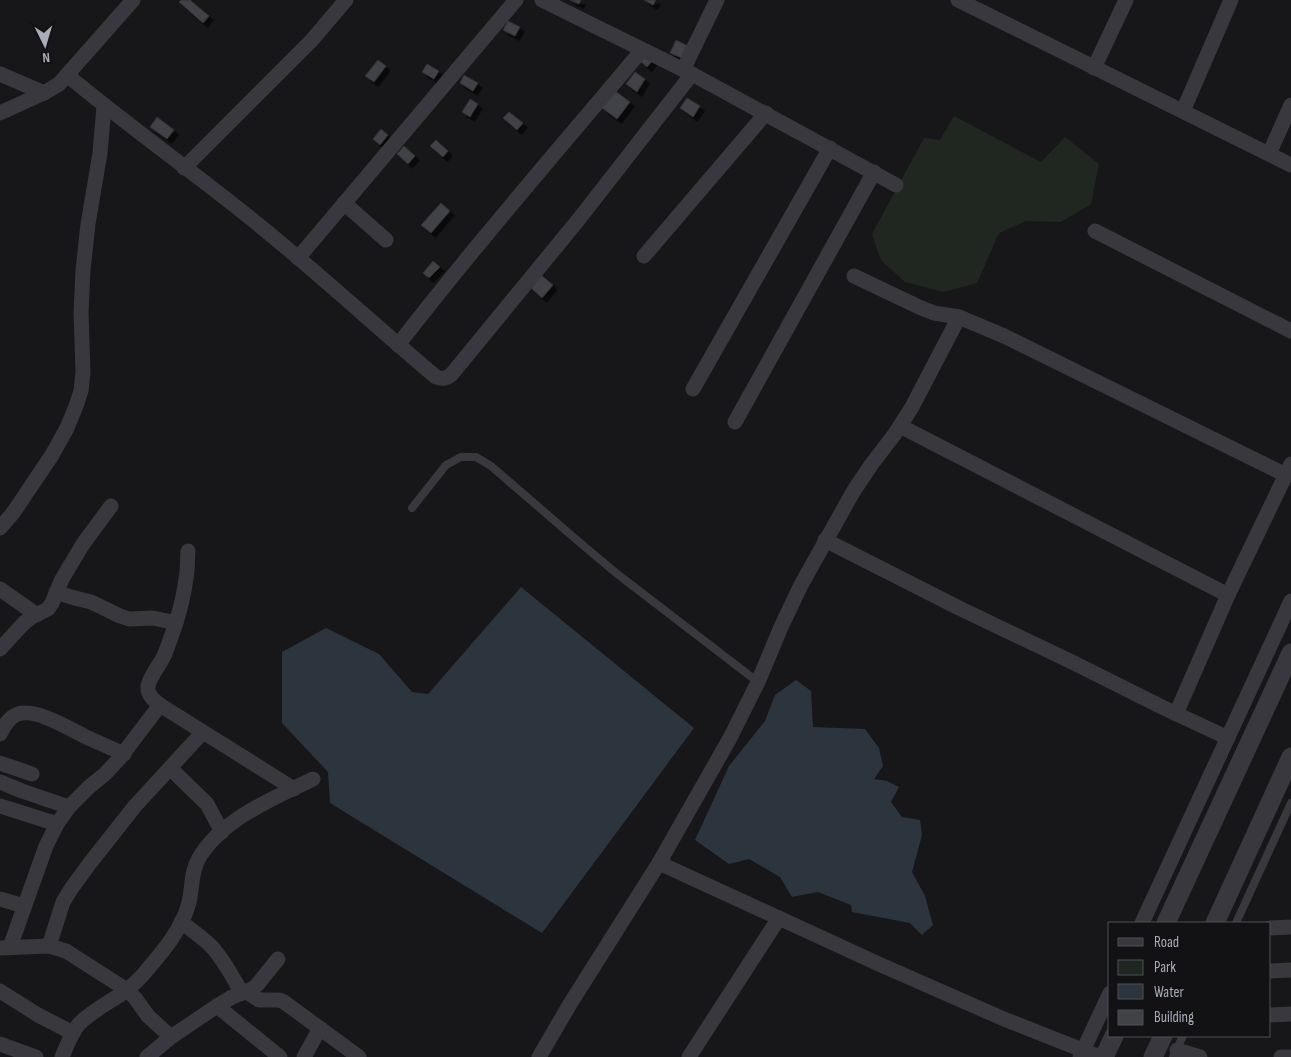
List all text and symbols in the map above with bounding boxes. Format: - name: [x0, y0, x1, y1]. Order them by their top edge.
- north arrow: [20, 20, 70, 70]
- text: N: [42, 49, 51, 66]
- legend: [1108, 922, 1271, 1037]
- text: Road: [1154, 933, 1179, 952]
- text: Park: [1154, 958, 1176, 977]
- text: Water: [1154, 983, 1185, 1002]
- text: Building: [1154, 1008, 1194, 1027]

